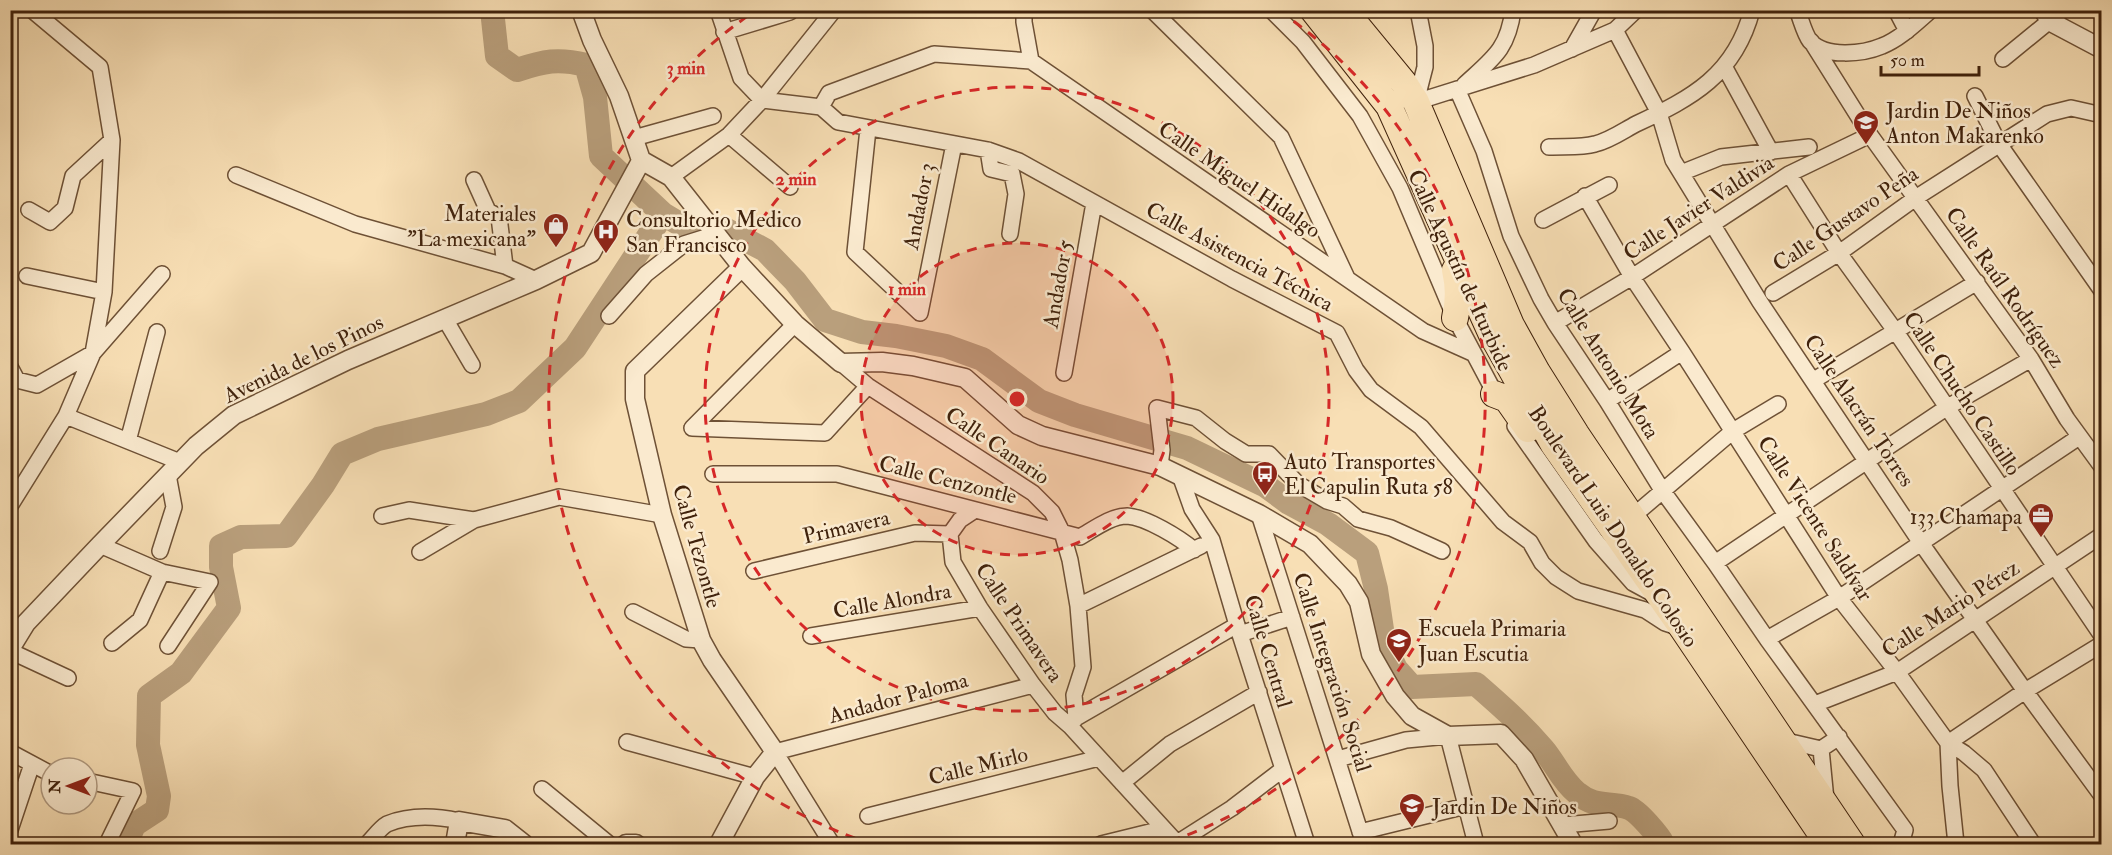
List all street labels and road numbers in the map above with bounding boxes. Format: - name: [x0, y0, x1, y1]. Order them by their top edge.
- street label: Calle Miguel Hidalgo: [1153, 115, 1326, 245]
- street label: Calle Javier Valdivia: [1618, 148, 1780, 267]
- street label: Calle Gustavo Peña: [1767, 159, 1925, 278]
- street label: Andador 3: [897, 160, 941, 253]
- street label: Calle Agustín de Iturbide: [1401, 165, 1519, 376]
- street label: Calle Asistencia Técnica: [1141, 196, 1339, 319]
- street label: Calle Raúl Rodríguez: [1939, 202, 2071, 374]
- street label: Andador 5: [1036, 238, 1080, 331]
- street label: Calle Antonio Mota: [1550, 283, 1666, 445]
- street label: Calle Chucho Castillo: [1897, 306, 2027, 481]
- street label: Avenida de los Pinos: [218, 308, 388, 410]
- street label: Calle Alacrán Torres: [1798, 329, 1921, 492]
- street label: Boulevard Luis Donaldo Colosio: [1522, 400, 1705, 653]
- street label: Calle Canario: [940, 401, 1055, 491]
- street label: Calle Vicente Saldívar: [1751, 431, 1880, 607]
- street label: Calle Cenzontle: [876, 449, 1020, 511]
- street label: Calle Tezontle: [666, 481, 728, 611]
- street label: Primavera: [800, 503, 893, 551]
- street label: Calle Mario Pérez: [1876, 554, 2025, 664]
- street label: Calle Primavera: [969, 557, 1070, 689]
- street label: Calle Integración Social: [1287, 569, 1378, 776]
- street label: Calle Alondra: [831, 577, 954, 625]
- street label: Calle Central: [1238, 591, 1299, 711]
- street label: Andador Paloma: [825, 666, 972, 730]
- street label: Calle Mirlo: [926, 740, 1031, 792]

